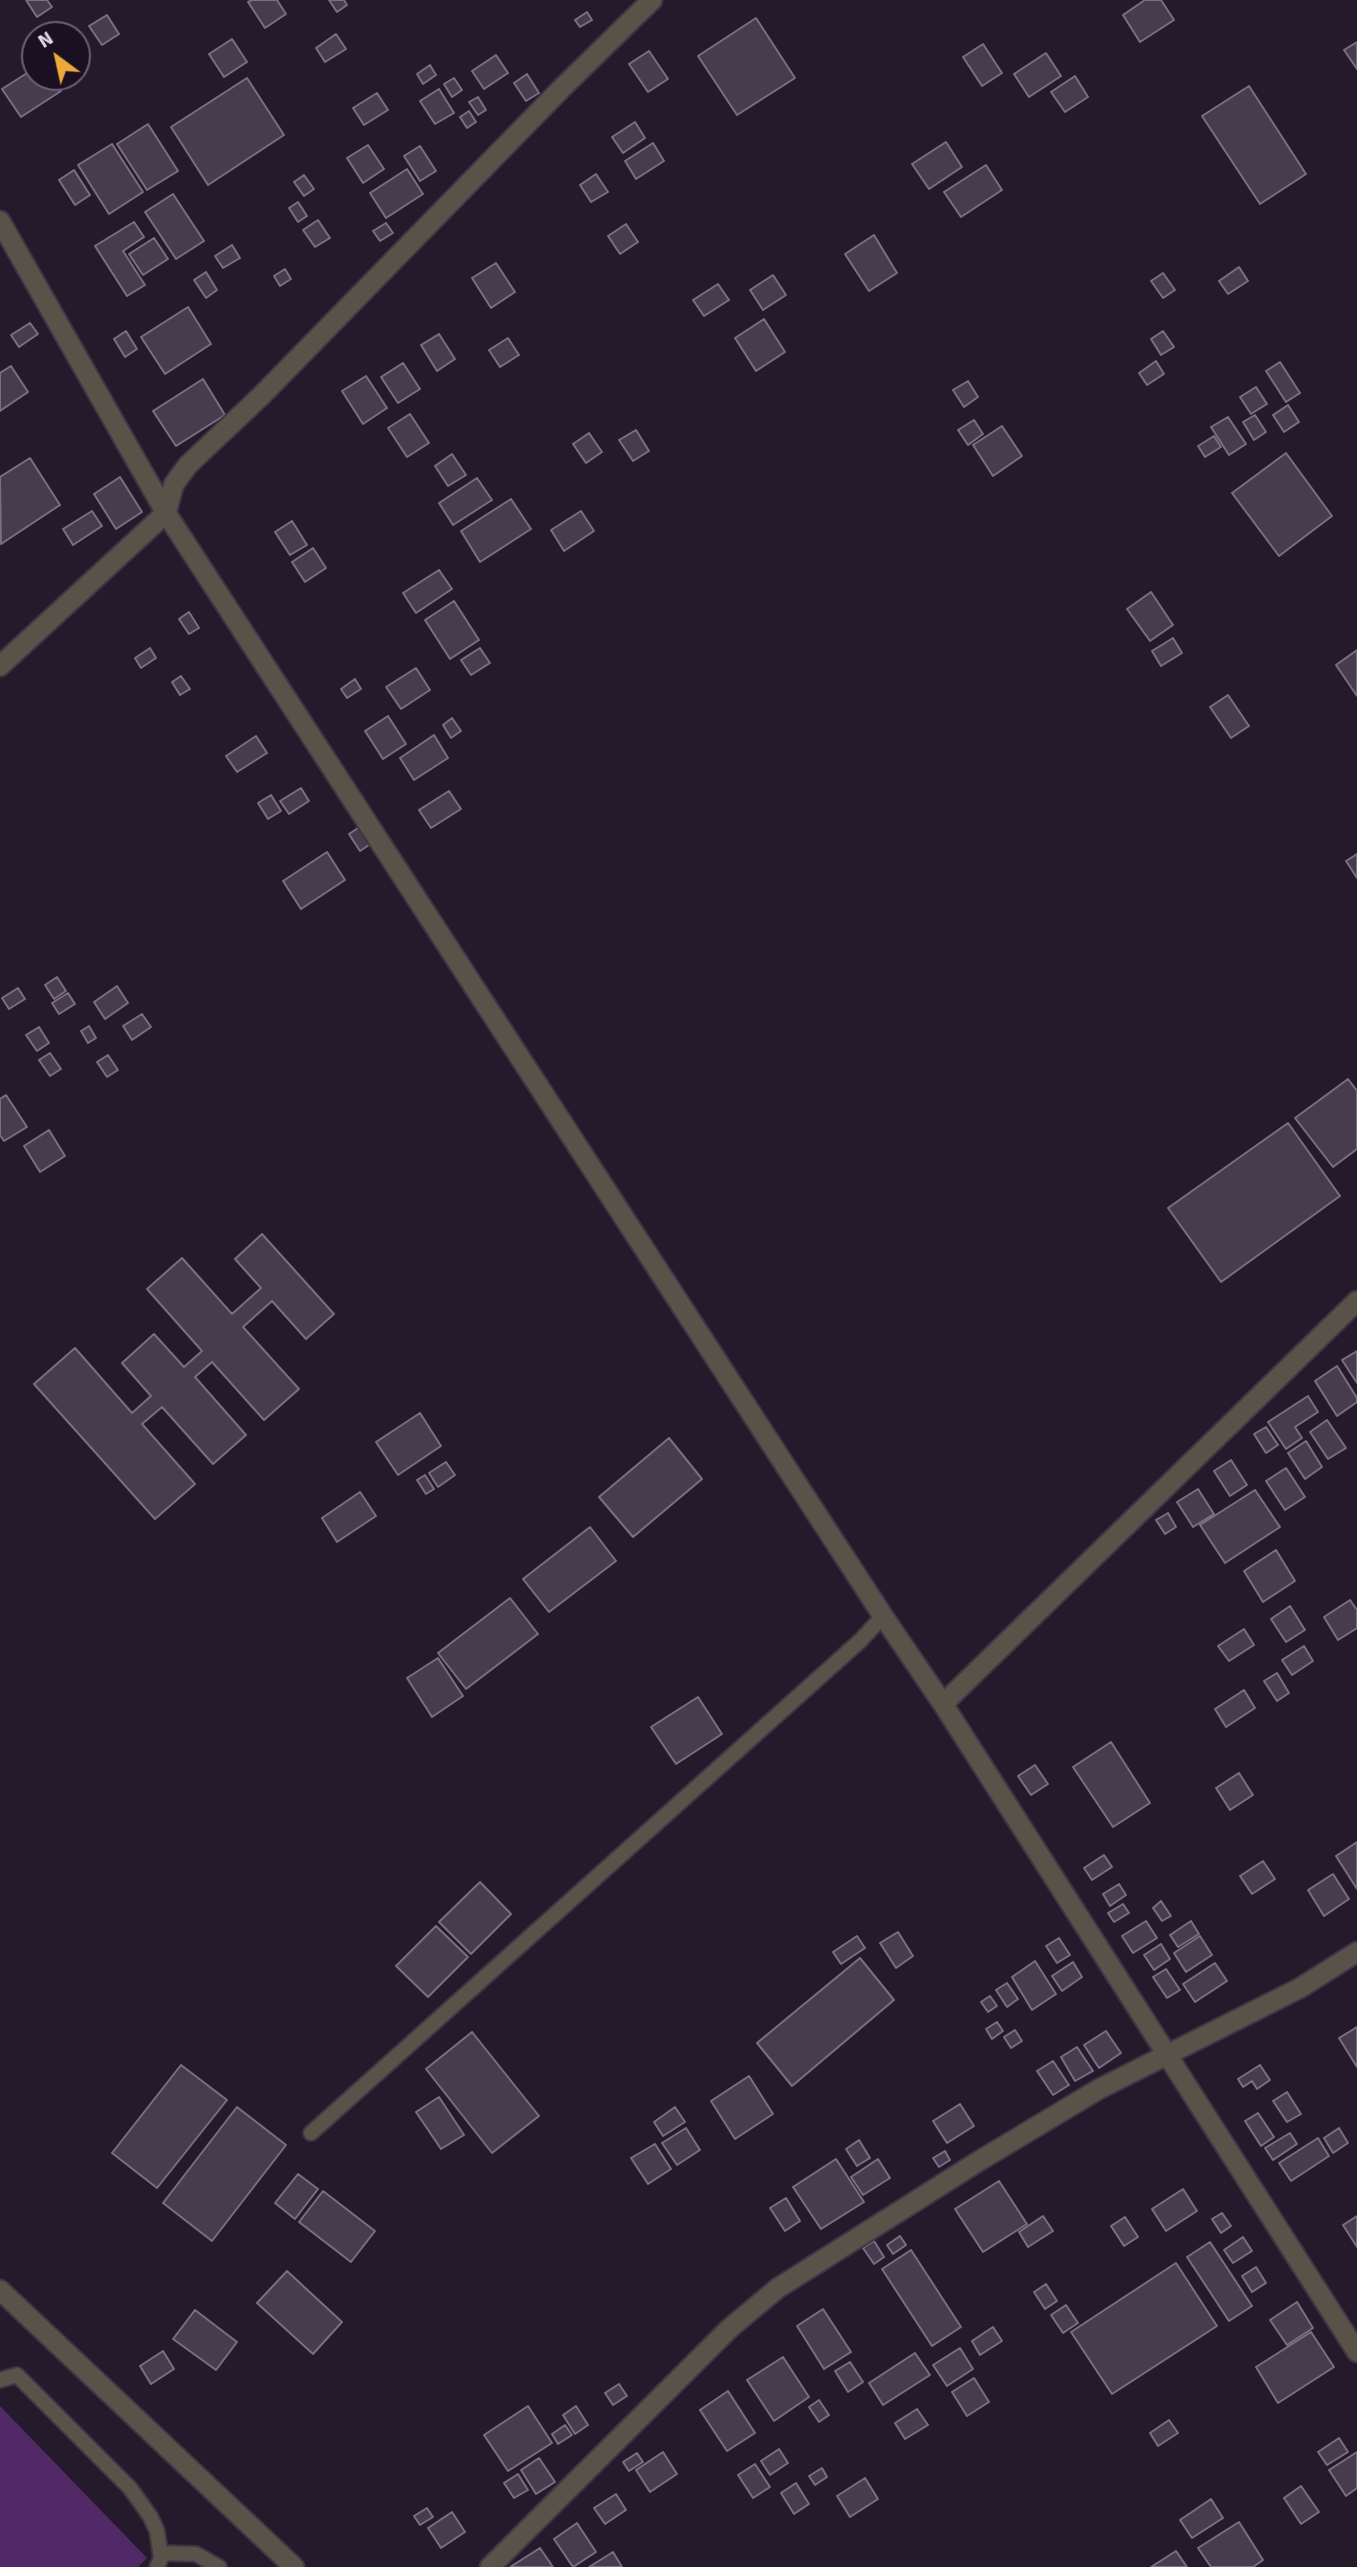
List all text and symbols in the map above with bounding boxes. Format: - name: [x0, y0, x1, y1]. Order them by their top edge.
- north arrow: [21, 21, 91, 91]
- text: N: [34, 26, 58, 54]

